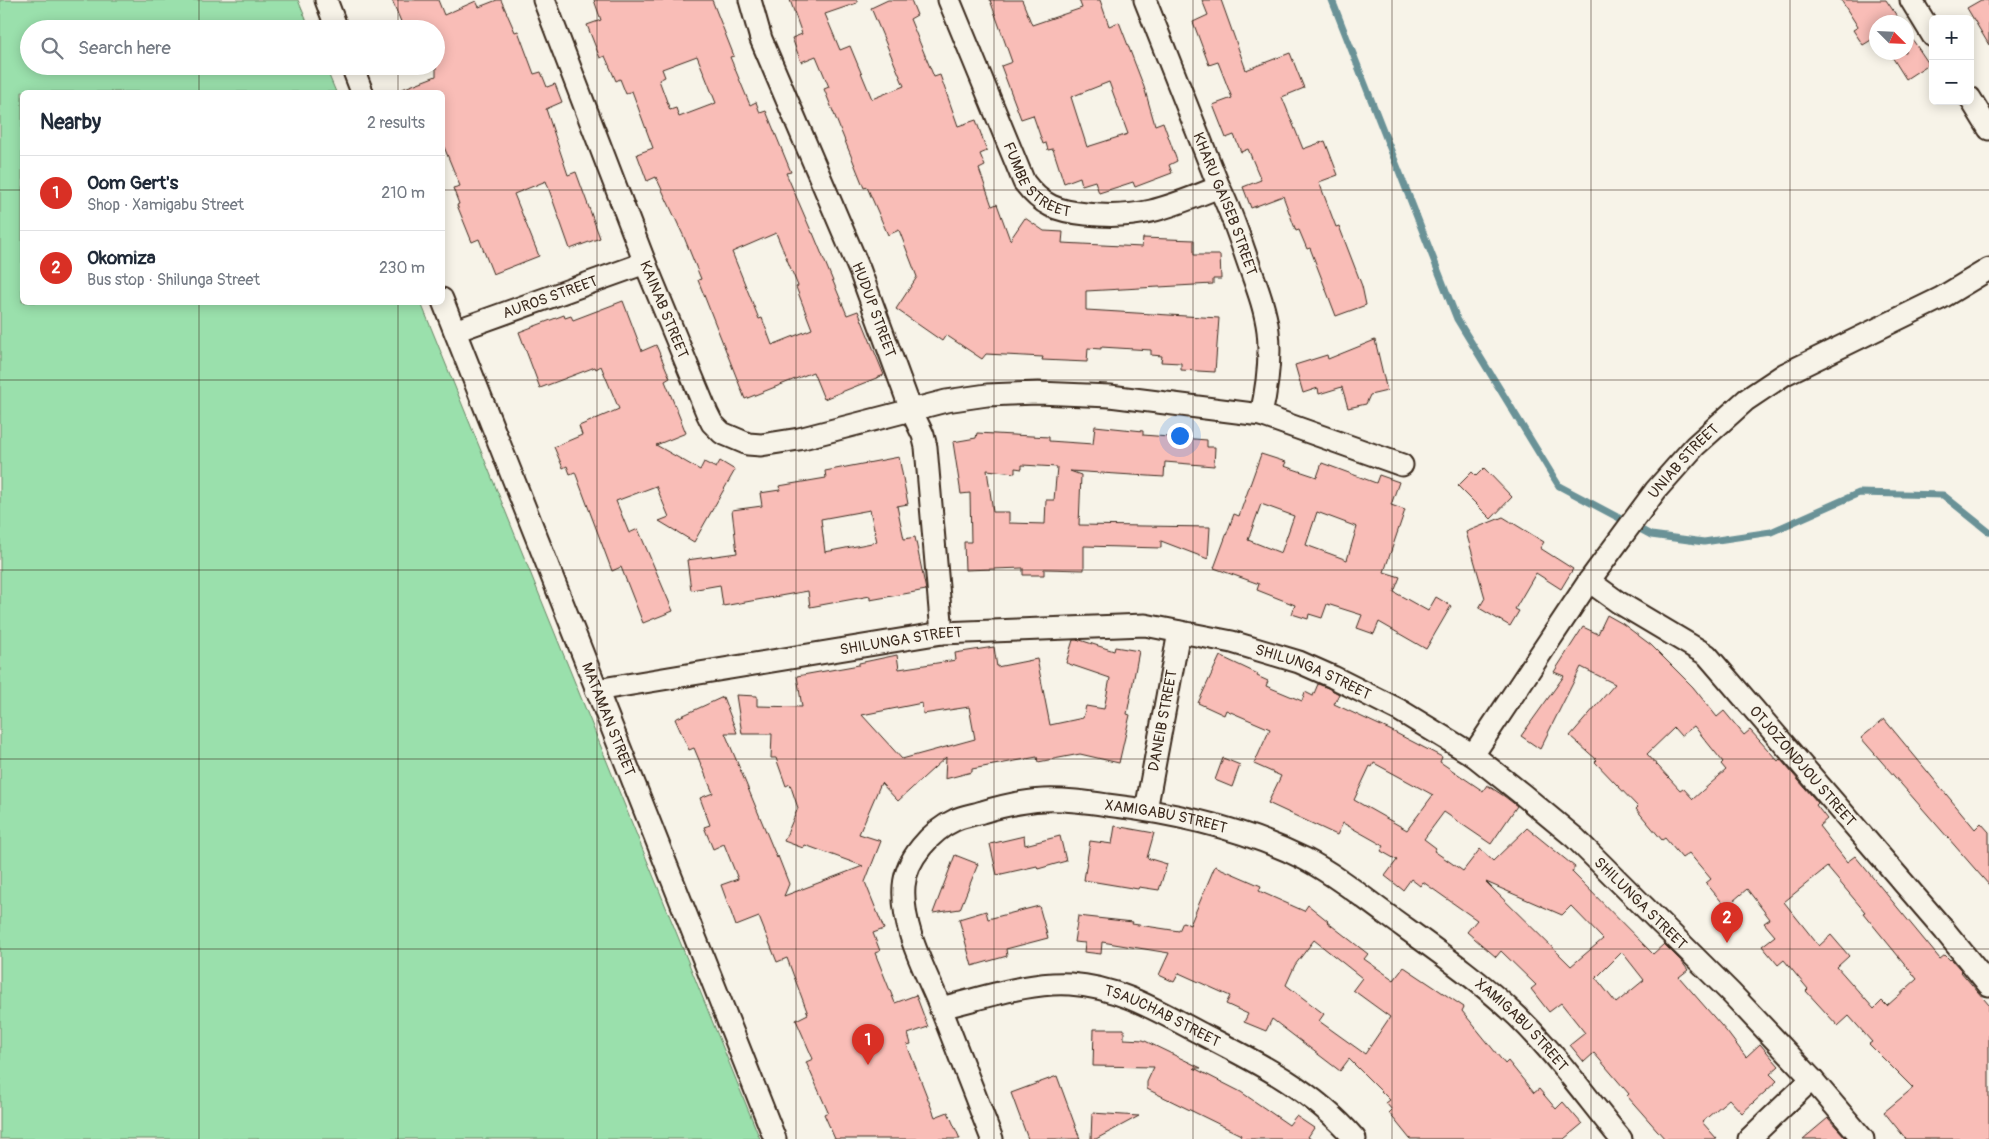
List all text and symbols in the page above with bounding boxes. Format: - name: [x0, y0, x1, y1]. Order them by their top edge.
- north arrow: [1869, 15, 1914, 60]
- map controls: [1929, 15, 1974, 105]
- button: +: [1929, 15, 1974, 60]
- search box: [20, 20, 445, 75]
- icon: search: [38, 34, 66, 62]
- text: Search here: [78, 36, 171, 60]
- button: −: [1929, 60, 1974, 105]
- text: Nearby: [40, 109, 101, 136]
- text: 2 results: [367, 113, 425, 133]
- street label: KHARU GAISEB STREET: [1189, 129, 1261, 278]
- street label: FUMBE STREET: [999, 139, 1072, 221]
- text: Oom Gert's: [87, 171, 178, 195]
- text: 1: [53, 183, 59, 203]
- text: 210 m: [381, 183, 425, 203]
- text: Shop · Xamigabu Street: [87, 195, 244, 215]
- text: Okomiza: [87, 246, 156, 270]
- text: 2: [52, 258, 60, 278]
- text: 230 m: [379, 258, 425, 278]
- street label: KAINAB STREET: [636, 258, 693, 361]
- street label: HUDUP STREET: [848, 259, 900, 360]
- text: Bus stop · Shilunga Street: [87, 270, 260, 290]
- street label: AUROS STREET: [500, 271, 600, 323]
- street label: UNIAB STREET: [1644, 420, 1723, 502]
- your location: [1167, 423, 1193, 449]
- street label: SHILUNGA STREET: [838, 623, 963, 659]
- street label: SHILUNGA STREET: [1253, 640, 1374, 704]
- street label: MATAMAN STREET: [578, 660, 640, 779]
- street label: DANEIB STREET: [1144, 668, 1181, 773]
- street label: OTJOZONDJOU STREET: [1745, 702, 1860, 830]
- street label: XAMIGABU STREET: [1104, 795, 1229, 838]
- street label: SHILUNGA STREET: [1590, 853, 1691, 954]
- pin: 2: [1711, 902, 1743, 943]
- street label: XAMIGABU STREET: [1471, 974, 1572, 1075]
- street label: TSAUCHAB STREET: [1102, 981, 1223, 1051]
- pin: 1: [852, 1024, 884, 1065]

